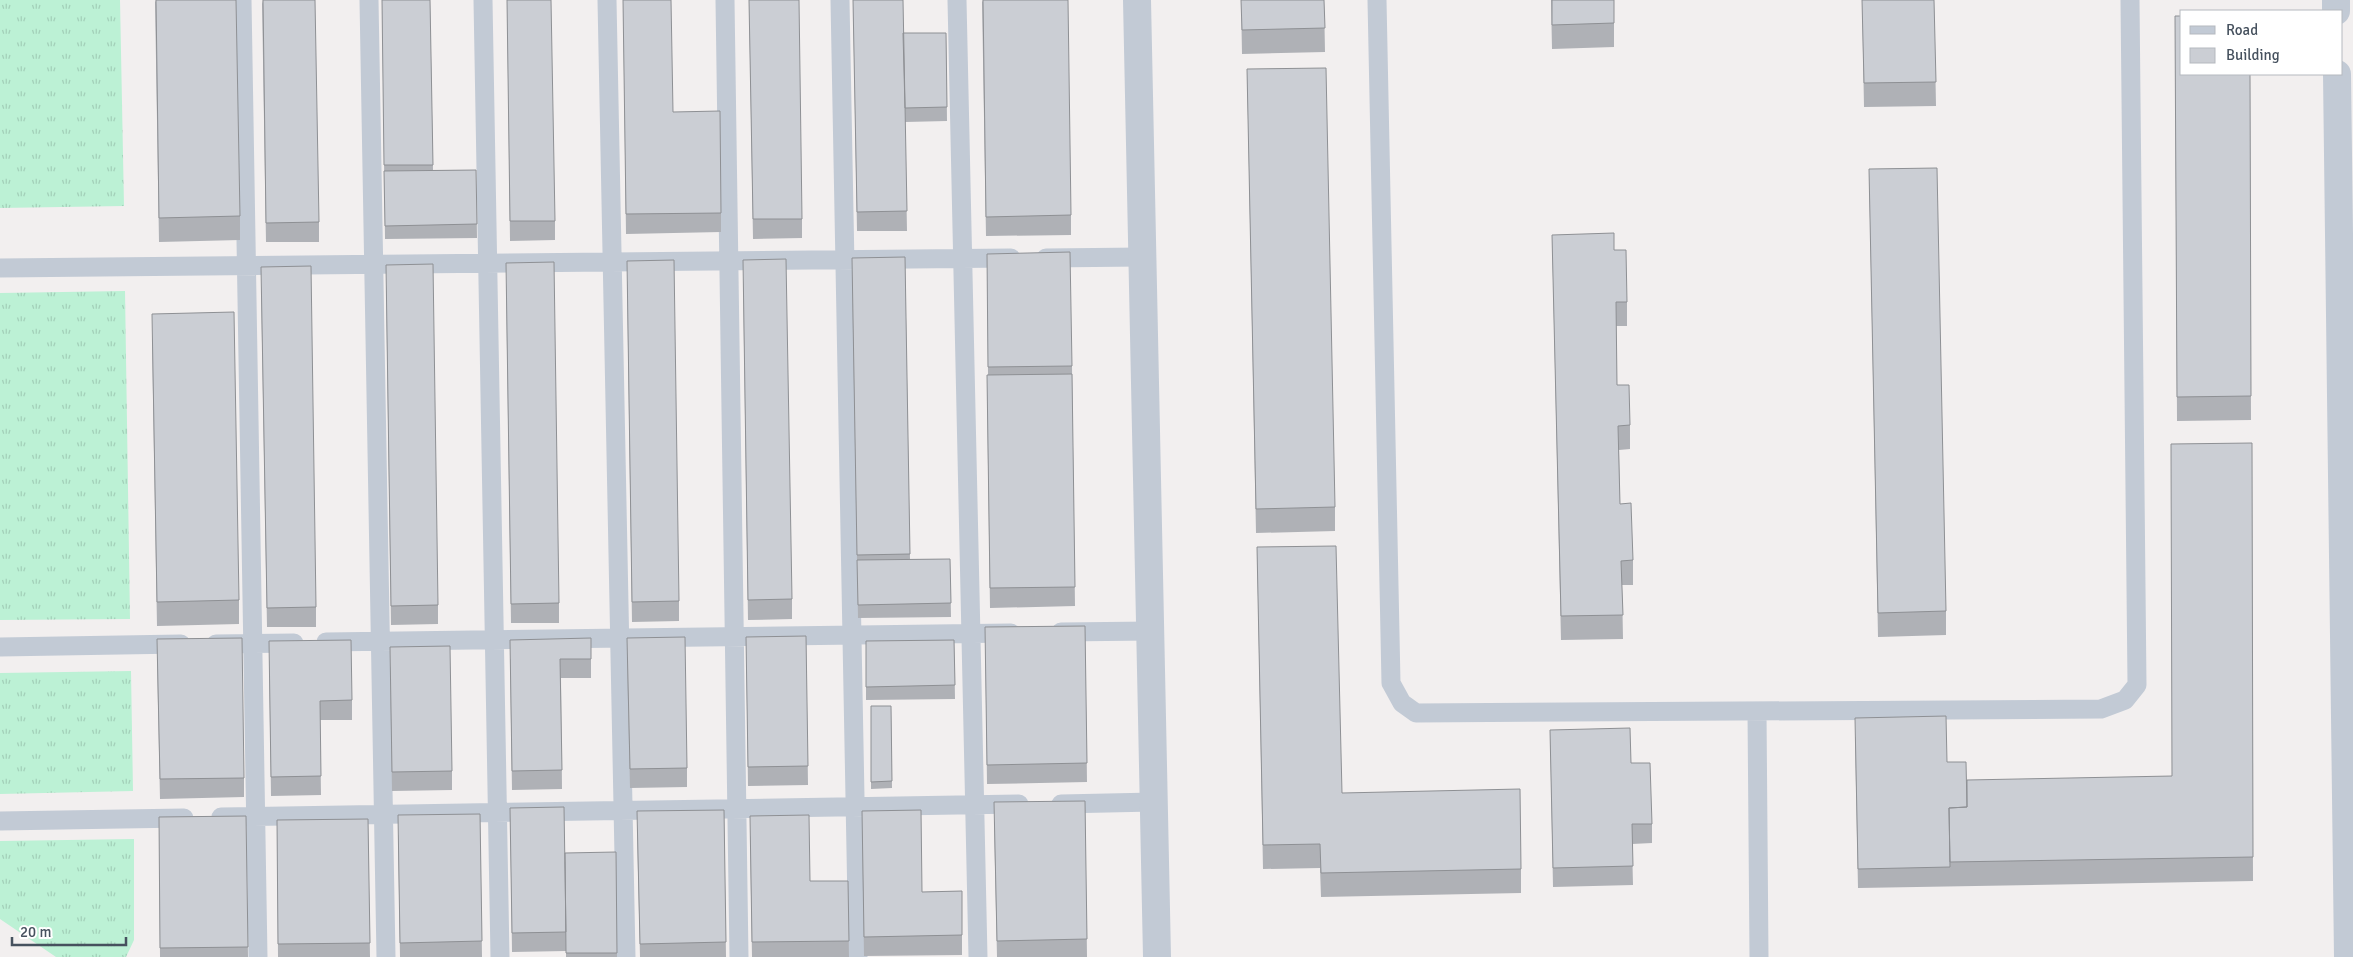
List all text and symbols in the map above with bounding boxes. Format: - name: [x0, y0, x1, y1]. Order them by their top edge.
- legend: [2180, 10, 2343, 75]
- text: Road: [2226, 21, 2258, 39]
- text: Building: [2226, 46, 2280, 64]
- scale bar: [12, 914, 126, 946]
- text: 20 m: [20, 923, 51, 941]

